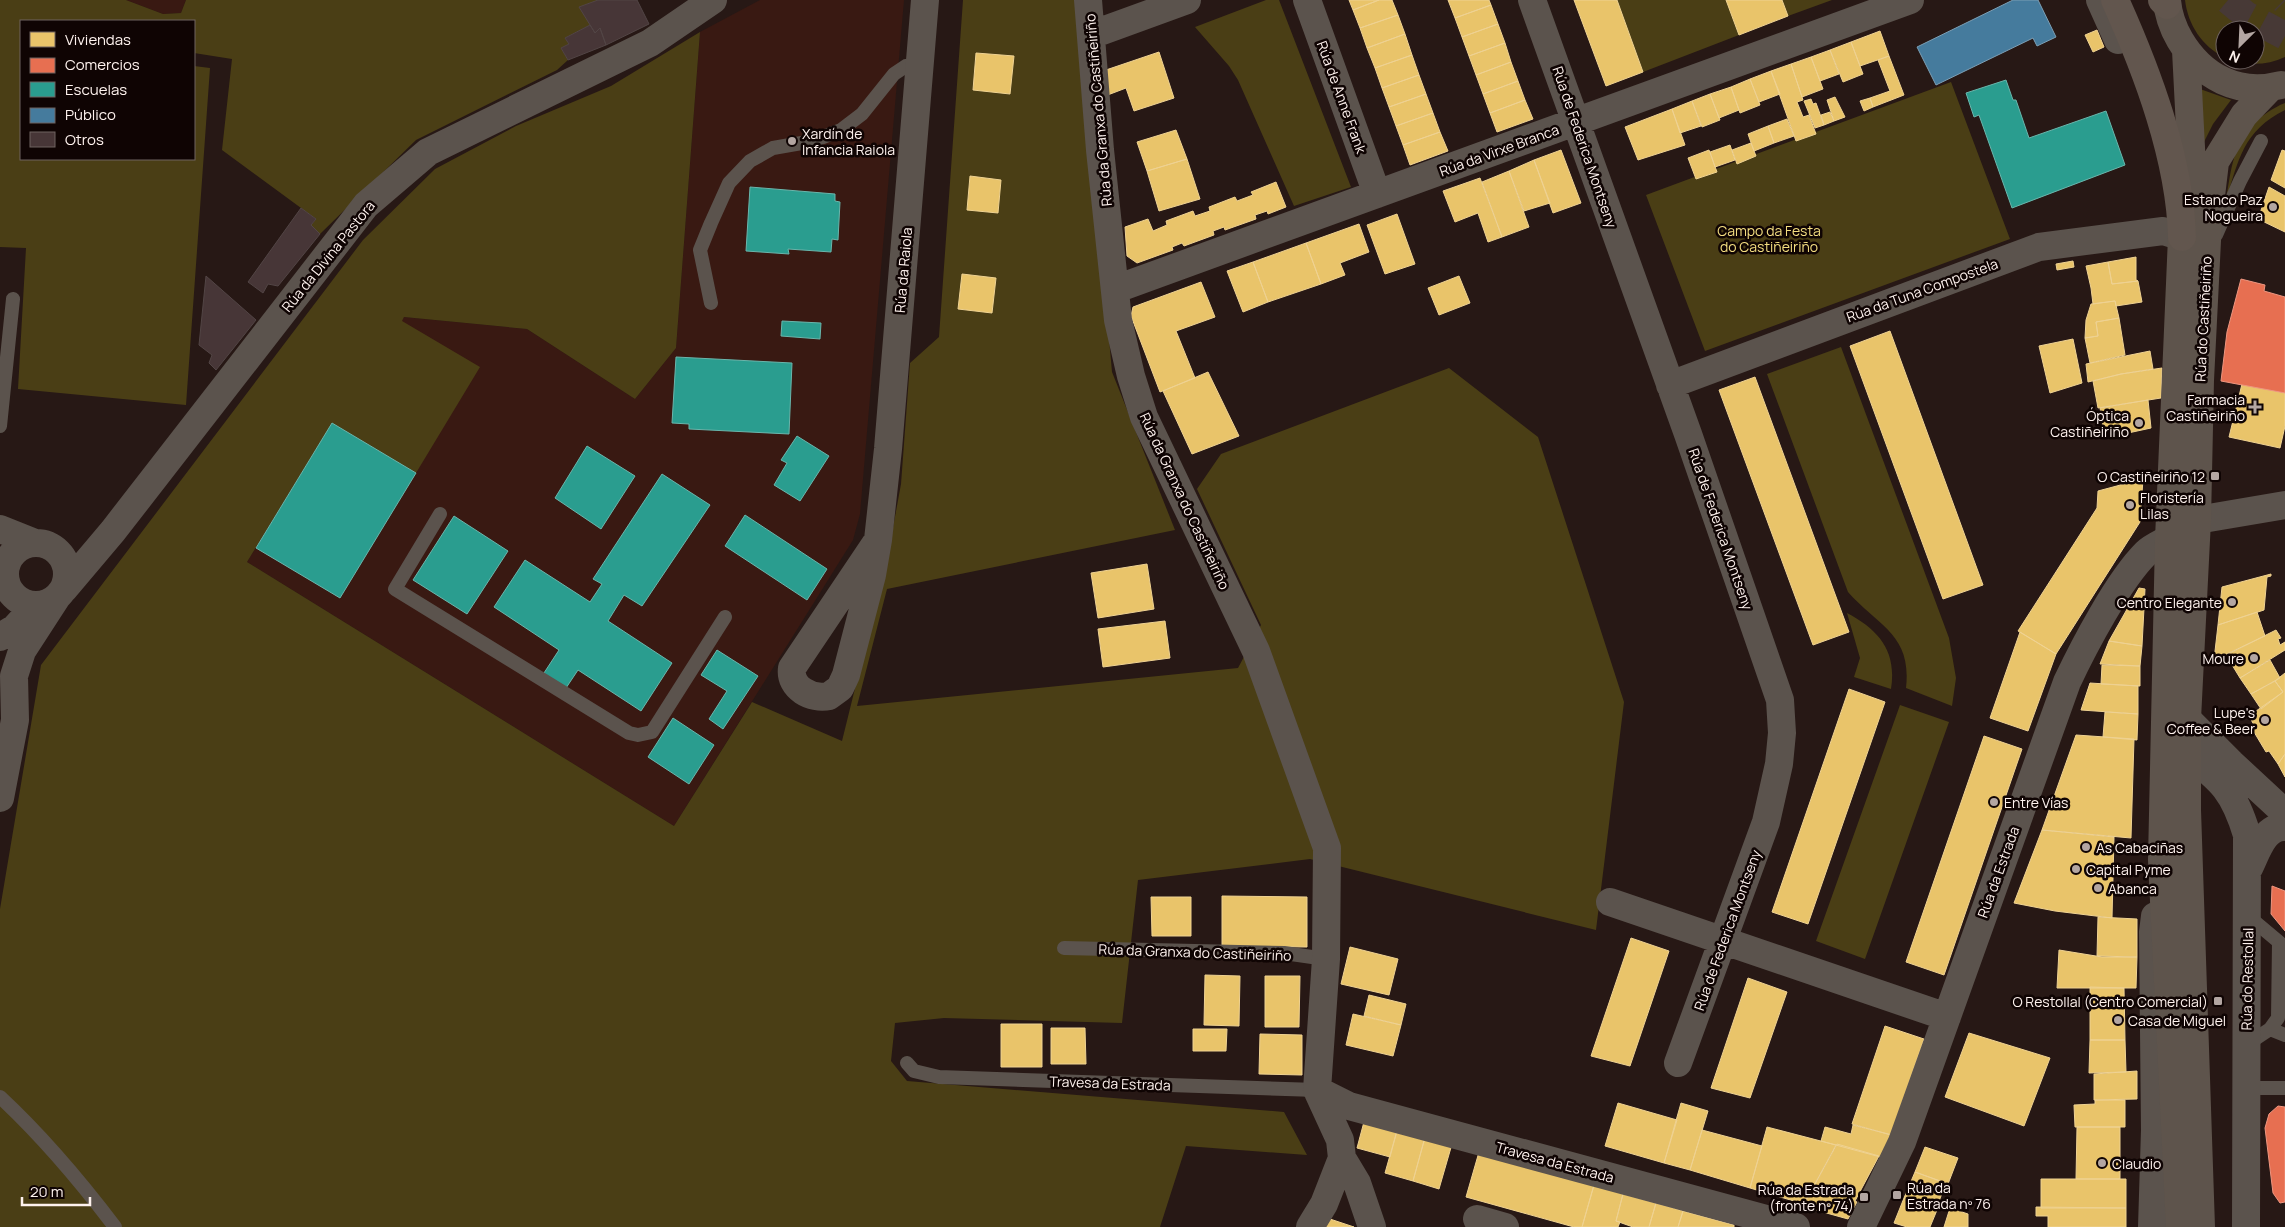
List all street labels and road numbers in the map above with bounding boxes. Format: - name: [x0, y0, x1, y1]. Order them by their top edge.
- street label: Rúa da Granxa do Castiñeiriño: [1080, 13, 1116, 207]
- street label: Rúa de Anne Frank: [1313, 38, 1372, 157]
- street label: Rúa de Federica Montseny: [1548, 64, 1622, 231]
- street label: Rúa da Virxe Branca: [1437, 120, 1561, 180]
- street label: Rúa da Divina Pastora: [277, 196, 379, 316]
- street label: Rúa da Raiola: [890, 226, 916, 314]
- street label: Rúa da Tuna Compostela: [1844, 254, 2000, 326]
- street label: Rúa do Castiñeiriño: [2190, 256, 2216, 382]
- street label: Rúa da Granxa do Castiñeiriño: [1136, 409, 1234, 593]
- street label: Rúa de Federica Montseny: [1684, 446, 1758, 613]
- street label: Rúa da Estrada: [1973, 824, 2023, 920]
- street label: Rúa de Federica Montseny: [1689, 846, 1765, 1013]
- street label: Rúa do Restollal: [2237, 928, 2257, 1030]
- street label: Rúa da Granxa do Castiñeiriño: [1098, 939, 1292, 965]
- street label: Travesa da Estrada: [1049, 1071, 1171, 1095]
- street label: Travesa da Estrada: [1494, 1137, 1616, 1187]

